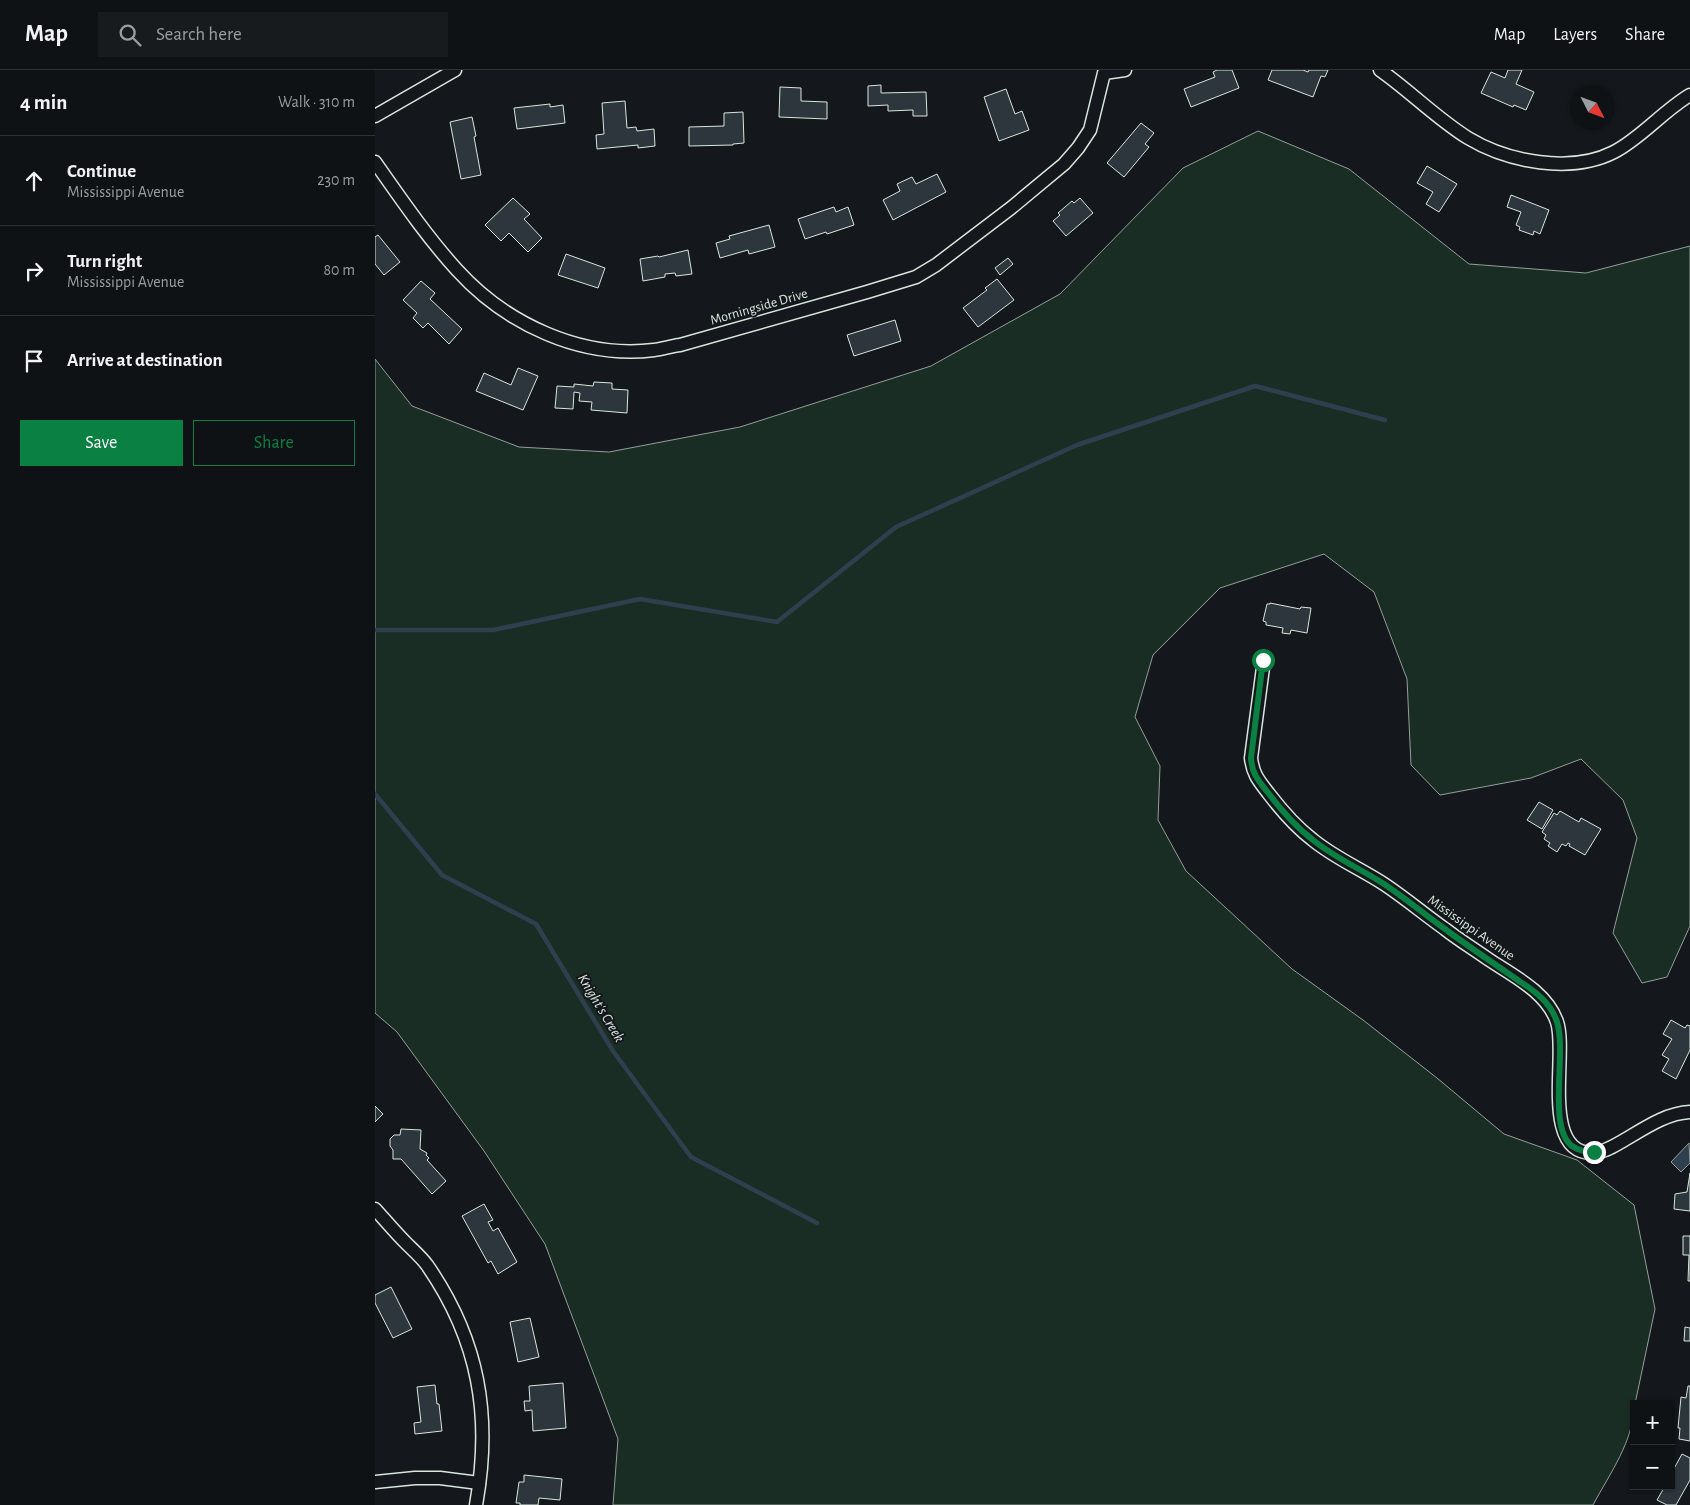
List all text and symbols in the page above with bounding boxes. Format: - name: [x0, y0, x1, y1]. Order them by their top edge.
- search box: [98, 12, 448, 57]
- icon: search: [116, 21, 144, 49]
- text: Map: [25, 22, 68, 46]
- text: Search here: [156, 25, 242, 44]
- text: Map: [1494, 26, 1525, 44]
- text: Layers: [1553, 26, 1597, 44]
- text: Share: [1625, 26, 1665, 44]
- north arrow: [1570, 85, 1615, 130]
- text: 4 min: [20, 92, 67, 113]
- text: Walk · 310 m: [278, 94, 355, 110]
- text: Continue: [67, 162, 136, 181]
- icon: ahead: [20, 167, 48, 195]
- text: 230 m: [317, 172, 355, 188]
- text: Mississippi Avenue: [67, 184, 184, 200]
- text: Turn right: [67, 252, 142, 271]
- icon: right: [20, 257, 48, 285]
- text: 80 m: [324, 262, 355, 278]
- text: Mississippi Avenue: [67, 274, 184, 290]
- street label: Morningside Drive: [709, 286, 809, 328]
- icon: arrive: [20, 347, 48, 375]
- text: Arrive at destination: [67, 351, 223, 370]
- button: Save: [20, 420, 183, 466]
- button: Share: [193, 420, 355, 466]
- route start: [1252, 649, 1275, 672]
- street label: Mississippi Avenue: [1425, 893, 1517, 963]
- water label: Knight's Creek: [575, 971, 627, 1045]
- route end: [1583, 1141, 1606, 1164]
- map controls: [1630, 1400, 1675, 1490]
- button: +: [1630, 1400, 1675, 1445]
- button: −: [1630, 1445, 1675, 1490]

